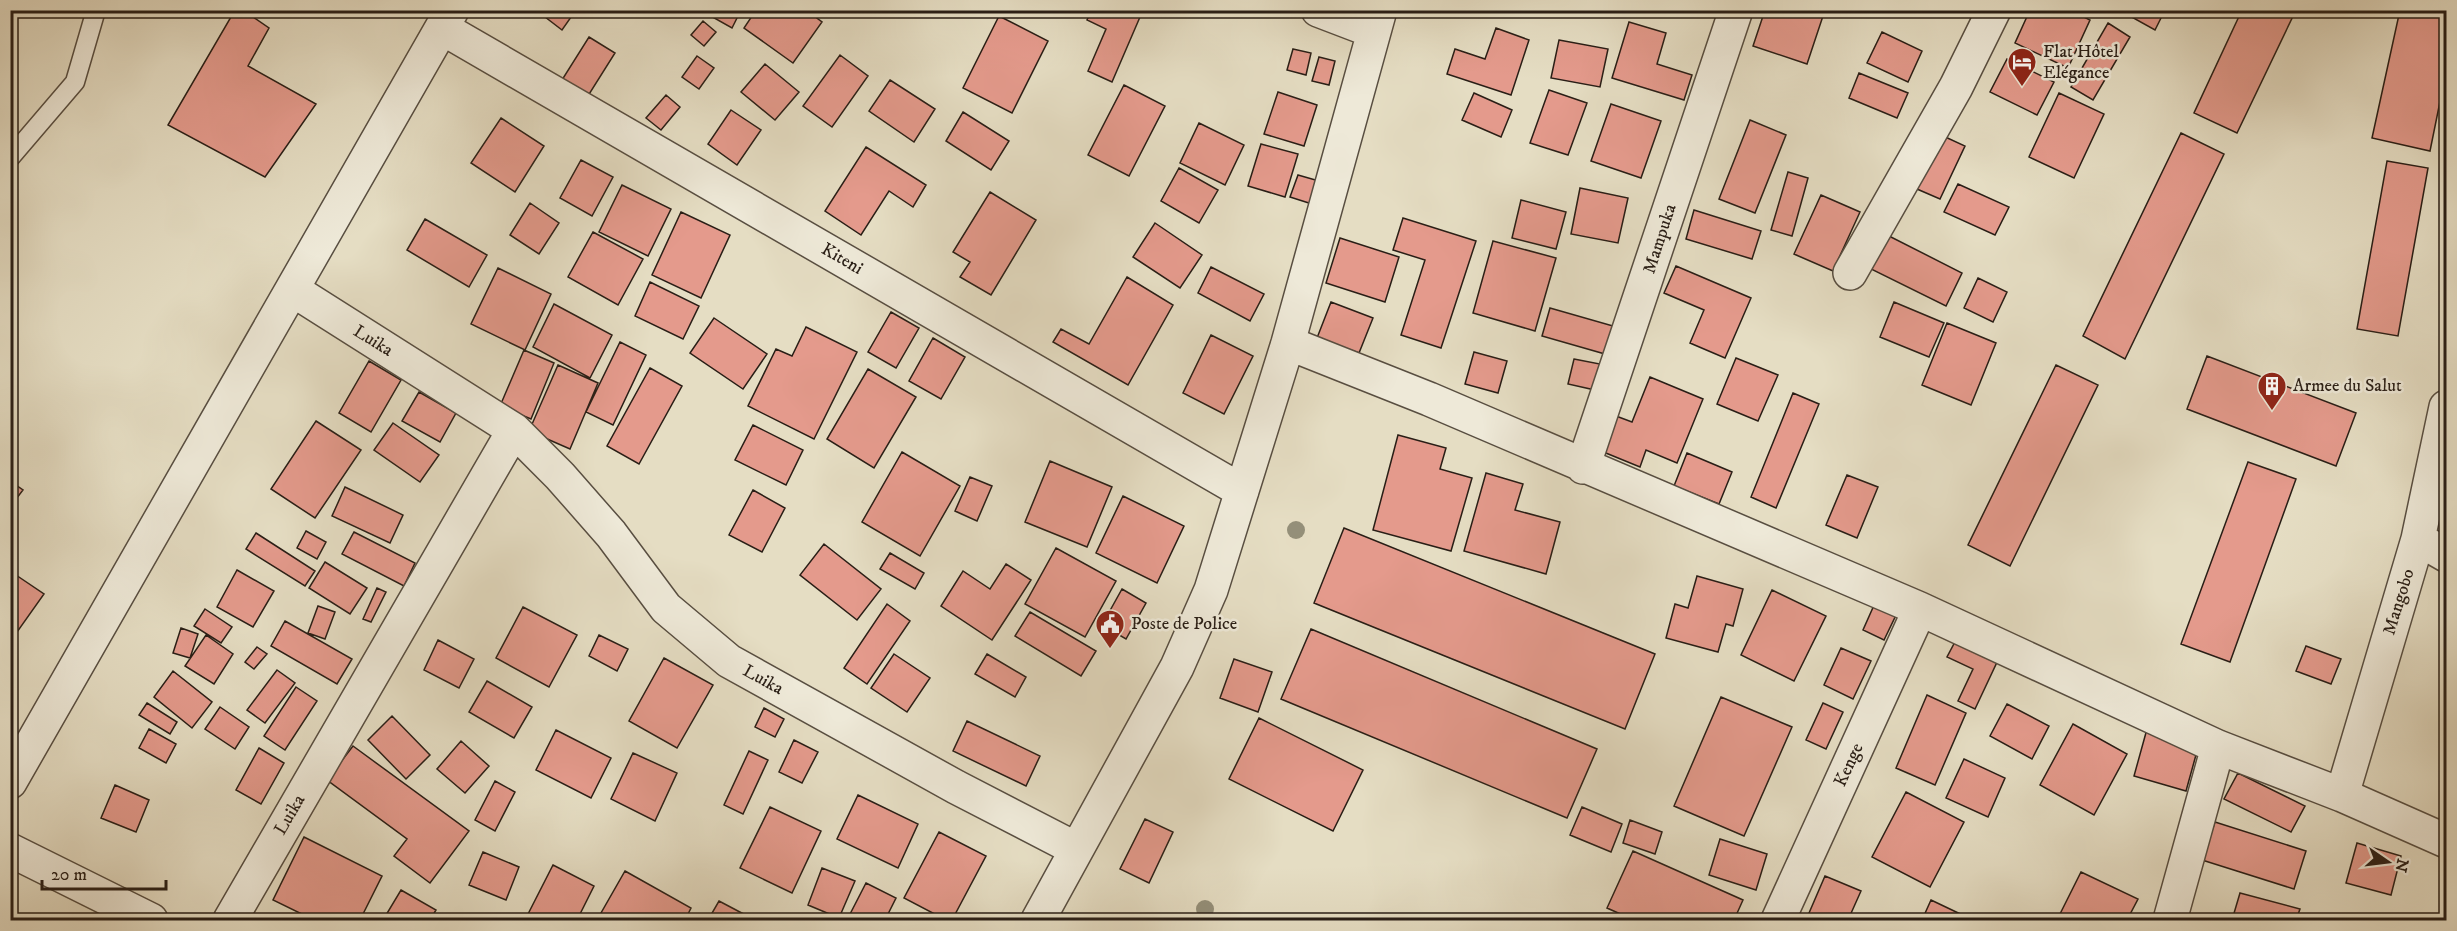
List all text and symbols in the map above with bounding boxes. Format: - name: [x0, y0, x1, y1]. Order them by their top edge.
- place label: Flat Hôtel Elégance: [2043, 41, 2120, 84]
- hotel icon: Flat Hôtel Elégance: [2006, 46, 2038, 88]
- street label: Mampuka: [1638, 201, 1682, 277]
- street label: Kiteni: [817, 238, 867, 280]
- street label: Luika: [349, 320, 397, 362]
- building icon: Armee du Salut: [2256, 370, 2288, 412]
- place label: Armee du Salut: [2293, 375, 2402, 397]
- street label: Mangobo: [2379, 566, 2420, 638]
- public building icon: Poste de Police: [1094, 608, 1126, 650]
- place label: Poste de Police: [1131, 613, 1237, 635]
- street label: Luika: [739, 660, 787, 700]
- street label: Kenge: [1829, 740, 1869, 790]
- street label: Luika: [270, 791, 310, 839]
- north arrow: [2358, 832, 2418, 892]
- scale bar: [42, 853, 166, 891]
- text: N: [2390, 857, 2413, 874]
- text: 20 m: [51, 864, 87, 886]

